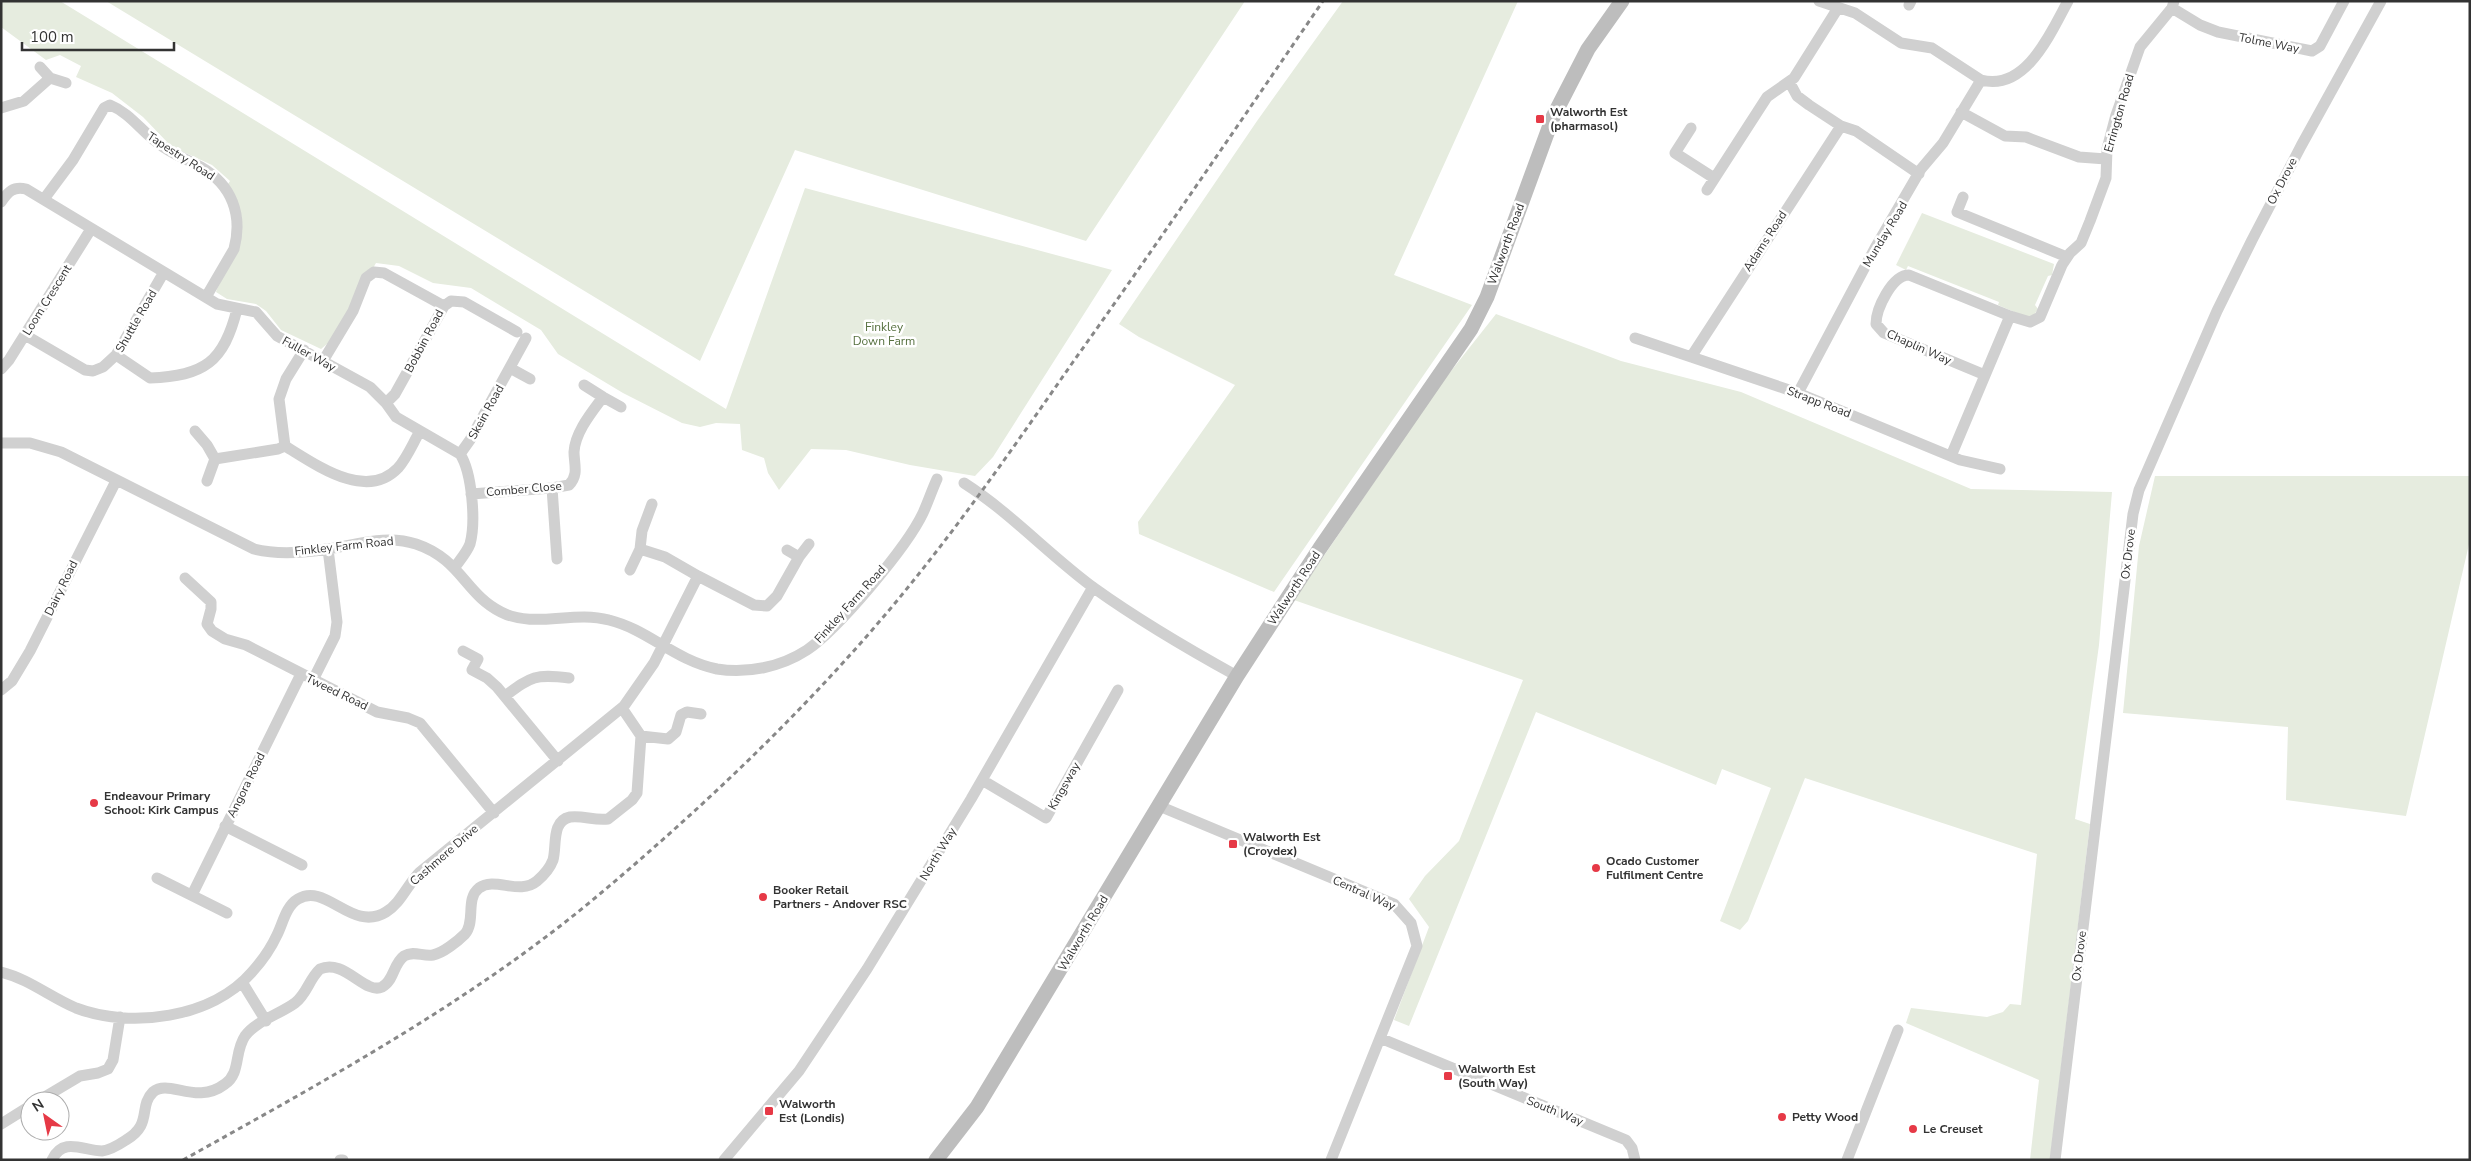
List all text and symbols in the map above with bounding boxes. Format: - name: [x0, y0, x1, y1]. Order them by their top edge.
- scale bar: [22, 20, 175, 52]
- text: 100 m: [30, 27, 74, 47]
- street label: Tolme Way: [2237, 29, 2301, 57]
- street label: Errington Road: [2100, 72, 2138, 154]
- place label: Walworth Est (pharmasol): [1550, 104, 1628, 134]
- marker: Walworth Est (pharmasol): [1534, 113, 1546, 125]
- street label: Tapestry Road: [144, 128, 218, 184]
- street label: Ox Drove: [2263, 155, 2301, 207]
- street label: Munday Road: [1859, 198, 1911, 270]
- street label: Walworth Road: [1484, 201, 1528, 287]
- street label: Adams Road: [1739, 208, 1791, 274]
- street label: Loom Crescent: [19, 261, 76, 338]
- street label: Shuttle Road: [112, 287, 160, 355]
- street label: Bobbin Road: [401, 307, 447, 375]
- park label: Finkley Down Farm: [853, 319, 915, 349]
- street label: Chaplin Way: [1884, 326, 1955, 369]
- street label: Fuller Way: [279, 333, 339, 376]
- street label: Skein Road: [464, 382, 508, 442]
- street label: Strapp Road: [1785, 382, 1853, 422]
- street label: Comber Close: [486, 478, 562, 500]
- street label: Ox Drove: [2117, 528, 2139, 580]
- street label: Finkley Farm Road: [294, 533, 394, 559]
- street label: Walworth Road: [1264, 548, 1324, 628]
- street label: Dairy Road: [41, 558, 81, 618]
- street label: Finkley Farm Road: [811, 562, 889, 646]
- street label: Tweed Road: [303, 670, 371, 714]
- street label: Angora Road: [223, 750, 269, 820]
- street label: Kingsway: [1044, 759, 1084, 813]
- place label: Endeavour Primary School: Kirk Campus: [104, 788, 219, 818]
- marker: Endeavour Primary School: Kirk Campus: [88, 797, 100, 809]
- street label: Cashmere Drive: [406, 821, 482, 889]
- street label: North Way: [916, 824, 961, 884]
- place label: Walworth Est (Croydex): [1243, 829, 1321, 859]
- marker: Walworth Est (Croydex): [1227, 838, 1239, 850]
- place label: Ocado Customer Fulfilment Centre: [1606, 853, 1704, 883]
- marker: Ocado Customer Fulfilment Centre: [1590, 862, 1602, 874]
- street label: Central Way: [1330, 872, 1399, 914]
- place label: Booker Retail Partners - Andover RSC: [773, 882, 907, 912]
- marker: Booker Retail Partners - Andover RSC: [757, 891, 769, 903]
- street label: Walworth Road: [1054, 892, 1112, 974]
- street label: Ox Drove: [2068, 930, 2090, 982]
- place label: Walworth Est (South Way): [1458, 1061, 1536, 1091]
- marker: Walworth Est (South Way): [1442, 1070, 1454, 1082]
- north arrow: [20, 1091, 70, 1141]
- street label: South Way: [1524, 1092, 1587, 1130]
- text: N: [29, 1095, 48, 1116]
- place label: Walworth Est (Londis): [779, 1096, 845, 1126]
- marker: Walworth Est (Londis): [763, 1105, 775, 1117]
- place label: Petty Wood: [1792, 1109, 1858, 1125]
- marker: Petty Wood: [1776, 1111, 1788, 1123]
- place label: Le Creuset: [1923, 1121, 1983, 1137]
- marker: Le Creuset: [1907, 1123, 1919, 1135]

